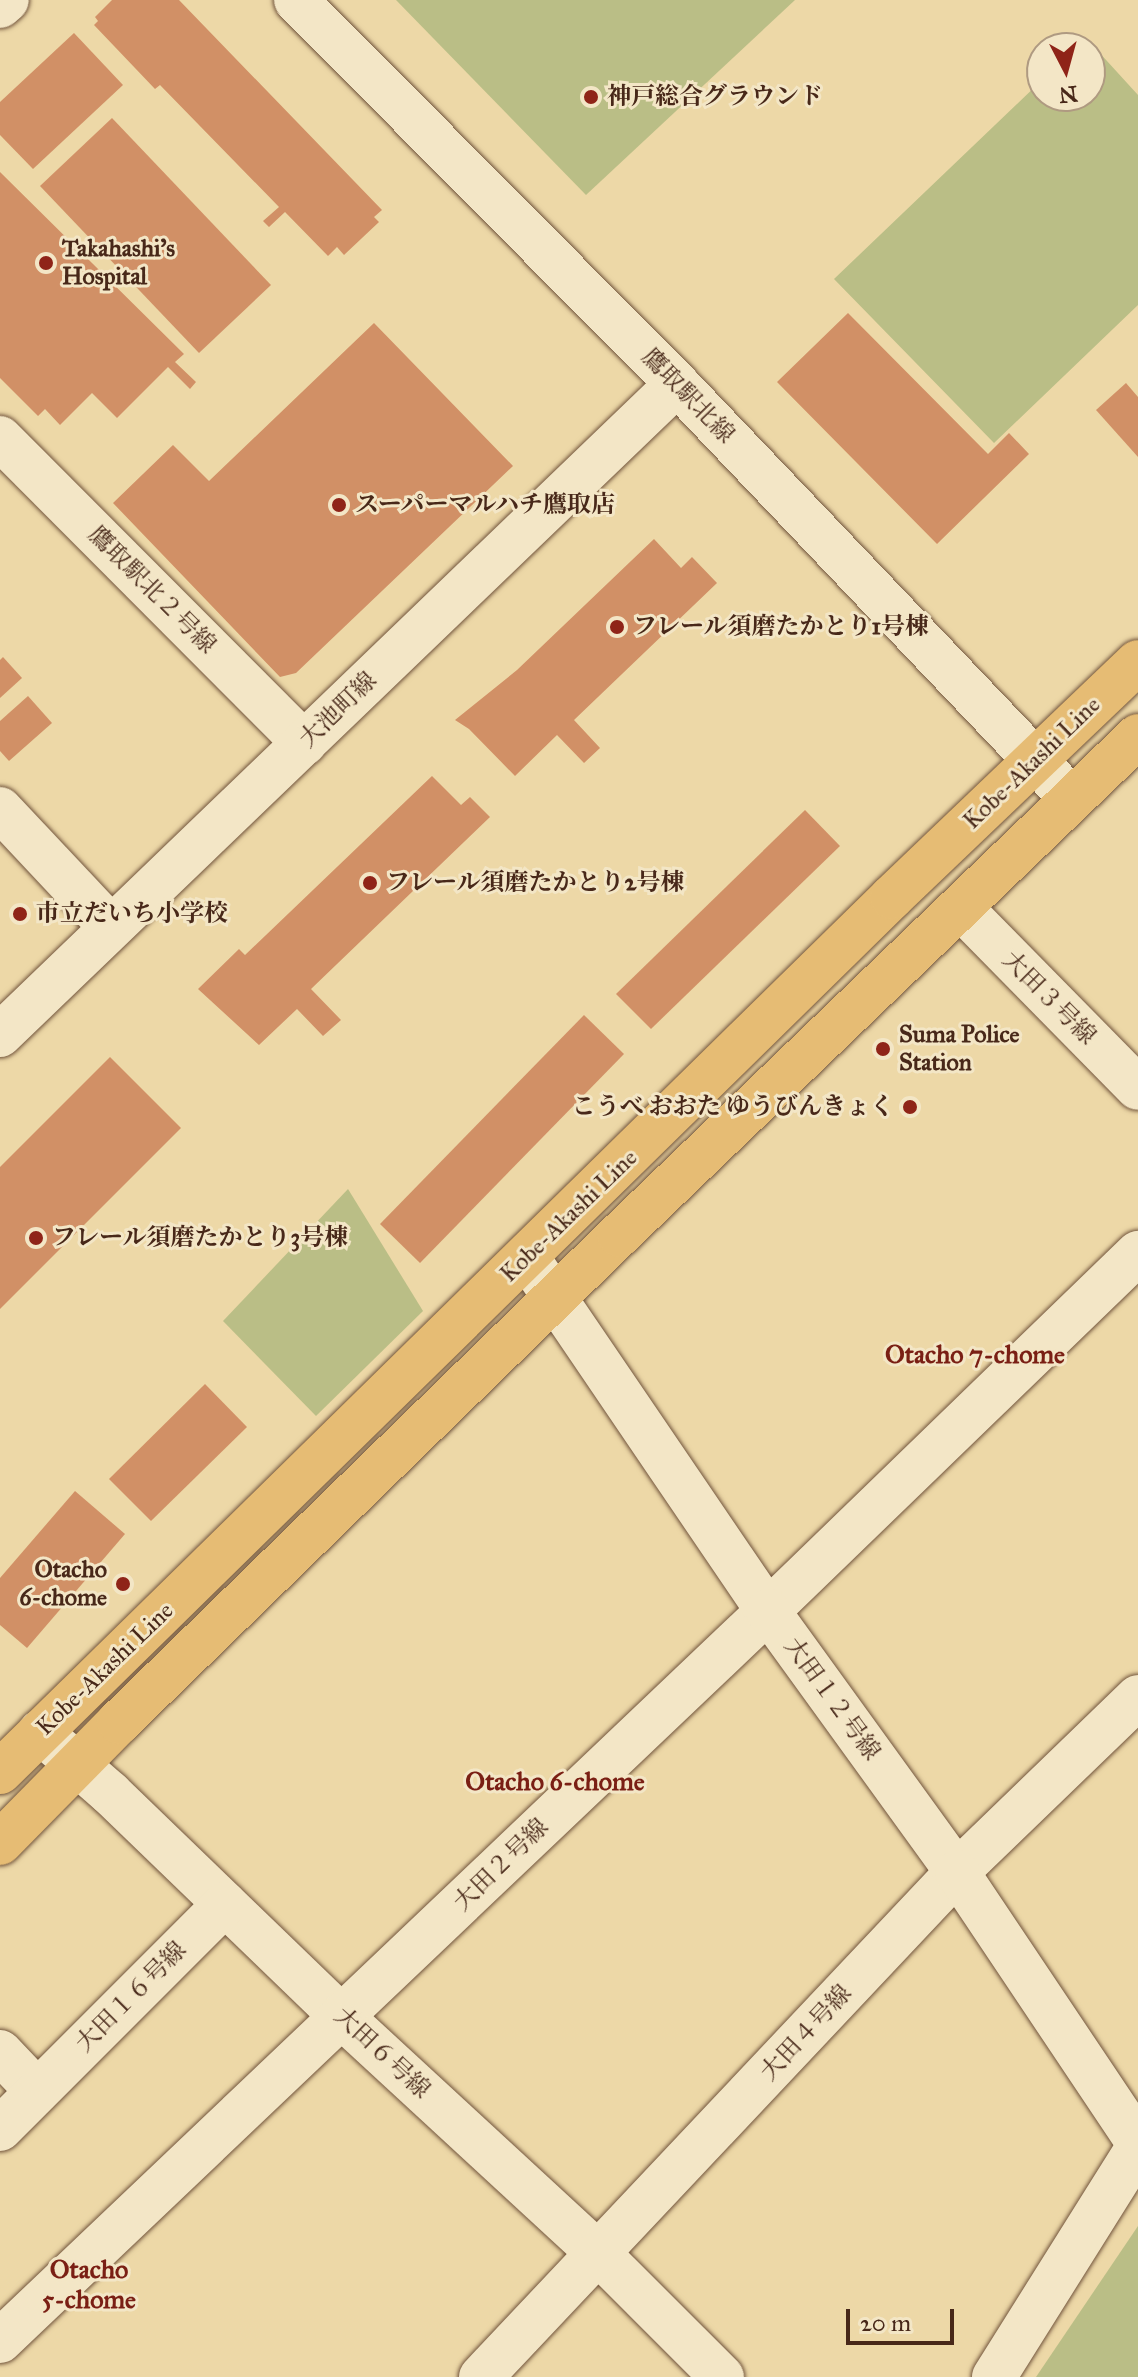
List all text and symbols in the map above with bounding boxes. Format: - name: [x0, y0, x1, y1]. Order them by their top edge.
- north arrow: [1026, 32, 1106, 112]
- text: N: [1058, 80, 1079, 109]
- place label: 神戸総合グラウンド: [607, 83, 823, 111]
- marker: 神戸総合グラウンド: [582, 88, 600, 106]
- place label: Takahashi's Hospital: [62, 235, 175, 291]
- marker: Takahashi's Hospital: [37, 254, 55, 272]
- street label: 鷹取駅北線: [636, 343, 740, 449]
- place label: スーパーマルハチ鷹取店: [355, 491, 618, 519]
- marker: スーパーマルハチ鷹取店: [330, 496, 348, 514]
- street label: 鷹取駅北２号線: [82, 520, 222, 660]
- place label: フレール須磨たかとり1号棟: [633, 613, 930, 641]
- marker: フレール須磨たかとり1号棟: [608, 618, 626, 636]
- street label: 大池町線: [293, 666, 383, 754]
- street label: Kobe-Akashi Line: [958, 690, 1106, 836]
- place label: フレール須磨たかとり2号棟: [386, 869, 686, 897]
- marker: フレール須磨たかとり2号棟: [361, 874, 379, 892]
- place label: 市立だいち小学校: [36, 900, 228, 928]
- marker: 市立だいち小学校: [11, 905, 29, 923]
- street label: 大田３号線: [996, 945, 1102, 1051]
- place label: Suma Police Station: [899, 1021, 1020, 1077]
- marker: Suma Police Station: [874, 1040, 892, 1058]
- place label: こうべ おおた ゆうびんきょく: [572, 1093, 894, 1121]
- marker: こうべ おおた ゆうびんきょく: [901, 1098, 919, 1116]
- street label: Kobe-Akashi Line: [495, 1143, 643, 1289]
- place label: フレール須磨たかとり3号棟: [52, 1224, 350, 1252]
- marker: フレール須磨たかとり3号棟: [27, 1229, 45, 1247]
- district label: Otacho 7-chome: [885, 1339, 1065, 1371]
- place label: Otacho 6-chome: [19, 1556, 107, 1612]
- marker: Otacho 6-chome: [114, 1575, 132, 1593]
- street label: Kobe-Akashi Line: [31, 1596, 179, 1742]
- street label: 大田１２号線: [778, 1632, 886, 1766]
- district label: Otacho 6-chome: [465, 1766, 645, 1798]
- street label: 大田２号線: [448, 1813, 554, 1917]
- street label: 大田１６号線: [70, 1936, 192, 2058]
- street label: 大田４号線: [755, 1979, 857, 2087]
- street label: 大田６号線: [328, 2002, 436, 2104]
- district label: Otacho 5-chome: [42, 2254, 136, 2316]
- scale bar: [850, 2293, 958, 2343]
- text: 20 m: [860, 2308, 911, 2338]

